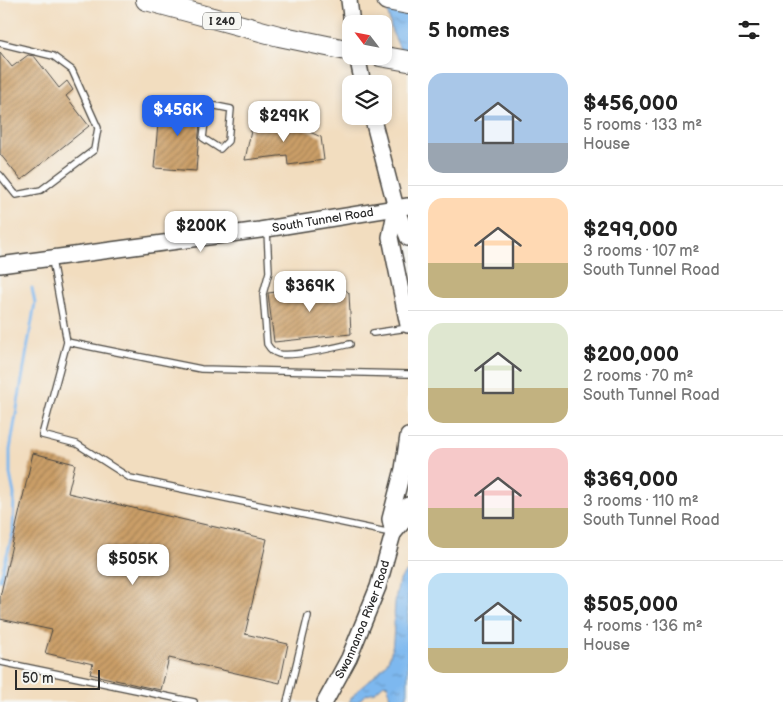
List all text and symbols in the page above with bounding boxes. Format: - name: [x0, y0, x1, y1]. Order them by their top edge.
- road number: I 240: [203, 12, 241, 30]
- north arrow: [342, 15, 392, 65]
- map controls: [342, 15, 392, 125]
- icon: filters: [735, 16, 763, 44]
- text: 5 homes: [428, 18, 510, 43]
- button: layers: [342, 75, 392, 125]
- text: $456,000: [583, 91, 678, 116]
- icon: home: [468, 93, 528, 153]
- pin: $456K: [143, 94, 213, 137]
- pin: $299K: [249, 100, 319, 143]
- text: $456K: [153, 101, 203, 120]
- text: $299K: [259, 107, 309, 126]
- text: 5 rooms · 133 m²: [583, 116, 702, 135]
- text: House: [583, 135, 630, 154]
- street label: South Tunnel Road: [271, 205, 375, 236]
- pin: $200K: [166, 210, 236, 253]
- text: $200K: [176, 217, 226, 236]
- text: $299,000: [583, 217, 678, 242]
- icon: home: [468, 218, 528, 278]
- text: 3 rooms · 107 m²: [583, 242, 699, 261]
- text: South Tunnel Road: [583, 261, 720, 280]
- pin: $369K: [275, 270, 345, 313]
- text: $369K: [285, 277, 335, 296]
- text: $200,000: [583, 342, 679, 367]
- icon: home: [468, 343, 528, 403]
- text: 2 rooms · 70 m²: [583, 367, 693, 386]
- text: South Tunnel Road: [583, 386, 720, 405]
- text: $369,000: [583, 467, 678, 492]
- icon: home: [468, 468, 528, 528]
- text: 3 rooms · 110 m²: [583, 492, 699, 511]
- text: South Tunnel Road: [583, 511, 720, 530]
- pin: $505K: [98, 544, 168, 586]
- text: $505K: [108, 550, 158, 569]
- street label: Swannanoa River Road: [332, 559, 393, 681]
- text: $505,000: [583, 592, 678, 617]
- icon: home: [468, 593, 528, 653]
- text: 4 rooms · 136 m²: [583, 617, 703, 636]
- text: House: [583, 636, 630, 655]
- scale bar: [15, 667, 100, 690]
- text: 50 m: [22, 670, 54, 687]

